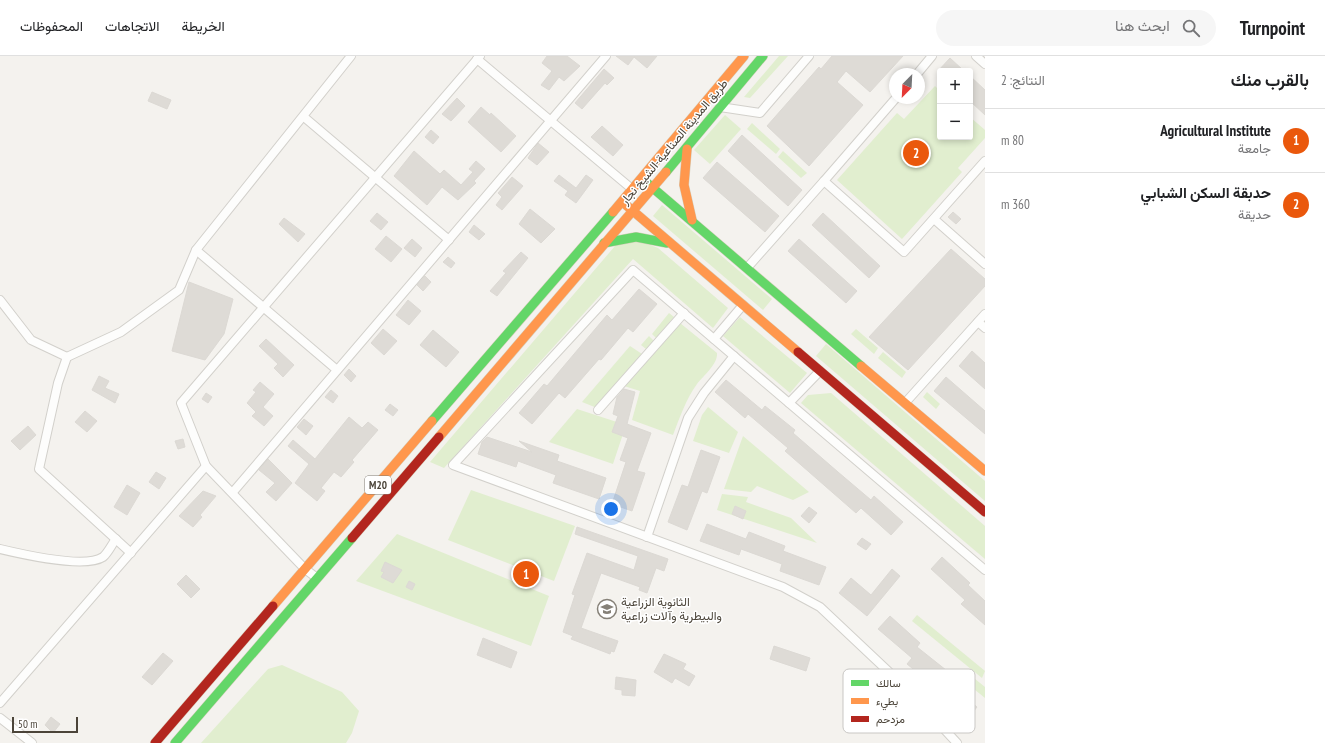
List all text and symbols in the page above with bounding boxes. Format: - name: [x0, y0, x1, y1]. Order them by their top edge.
- search box: [936, 10, 1216, 46]
- text: ابحث هنا: [1115, 16, 1170, 35]
- text: Turnpoint: [1240, 16, 1305, 40]
- text: المحفوظات: [20, 17, 83, 35]
- text: الاتجاهات: [105, 17, 159, 35]
- text: الخريطة: [181, 17, 225, 35]
- icon: search: [1180, 17, 1202, 39]
- north arrow: [889, 68, 925, 104]
- map controls: [937, 68, 973, 140]
- button: +: [937, 68, 973, 104]
- text: بالقرب منك: [1231, 69, 1309, 91]
- text: النتائج: 2: [1001, 72, 1045, 89]
- street label: طريق المدينة الصناعية-الشيخ نجار: [616, 76, 732, 210]
- button: −: [937, 104, 973, 140]
- text: Agricultural Institute: [1160, 121, 1271, 140]
- text: 80 m: [1001, 132, 1024, 149]
- text: 1: [1293, 132, 1299, 149]
- pin: 2: [903, 138, 929, 168]
- text: جامعة: [1238, 140, 1271, 157]
- text: حدبقة السكن الشبابي: [1141, 183, 1271, 202]
- text: 360 m: [1001, 196, 1030, 213]
- text: 2: [1293, 196, 1299, 213]
- text: حديقة: [1238, 206, 1271, 223]
- road number: M20: [365, 476, 391, 494]
- your location: [601, 499, 621, 519]
- pin: 1: [513, 559, 539, 589]
- place label: الثانوية الزراعية والبيطرية وآلات زراعية: [621, 594, 722, 624]
- school or university icon: الثانوية الزراعية والبيطرية وآلات زراعية: [596, 598, 618, 620]
- legend: [843, 669, 975, 733]
- text: سالك: [876, 676, 901, 690]
- text: بطيء: [876, 694, 898, 711]
- text: مزدحم: [876, 712, 905, 727]
- scale bar: [12, 715, 78, 734]
- text: 50 m: [18, 717, 37, 731]

